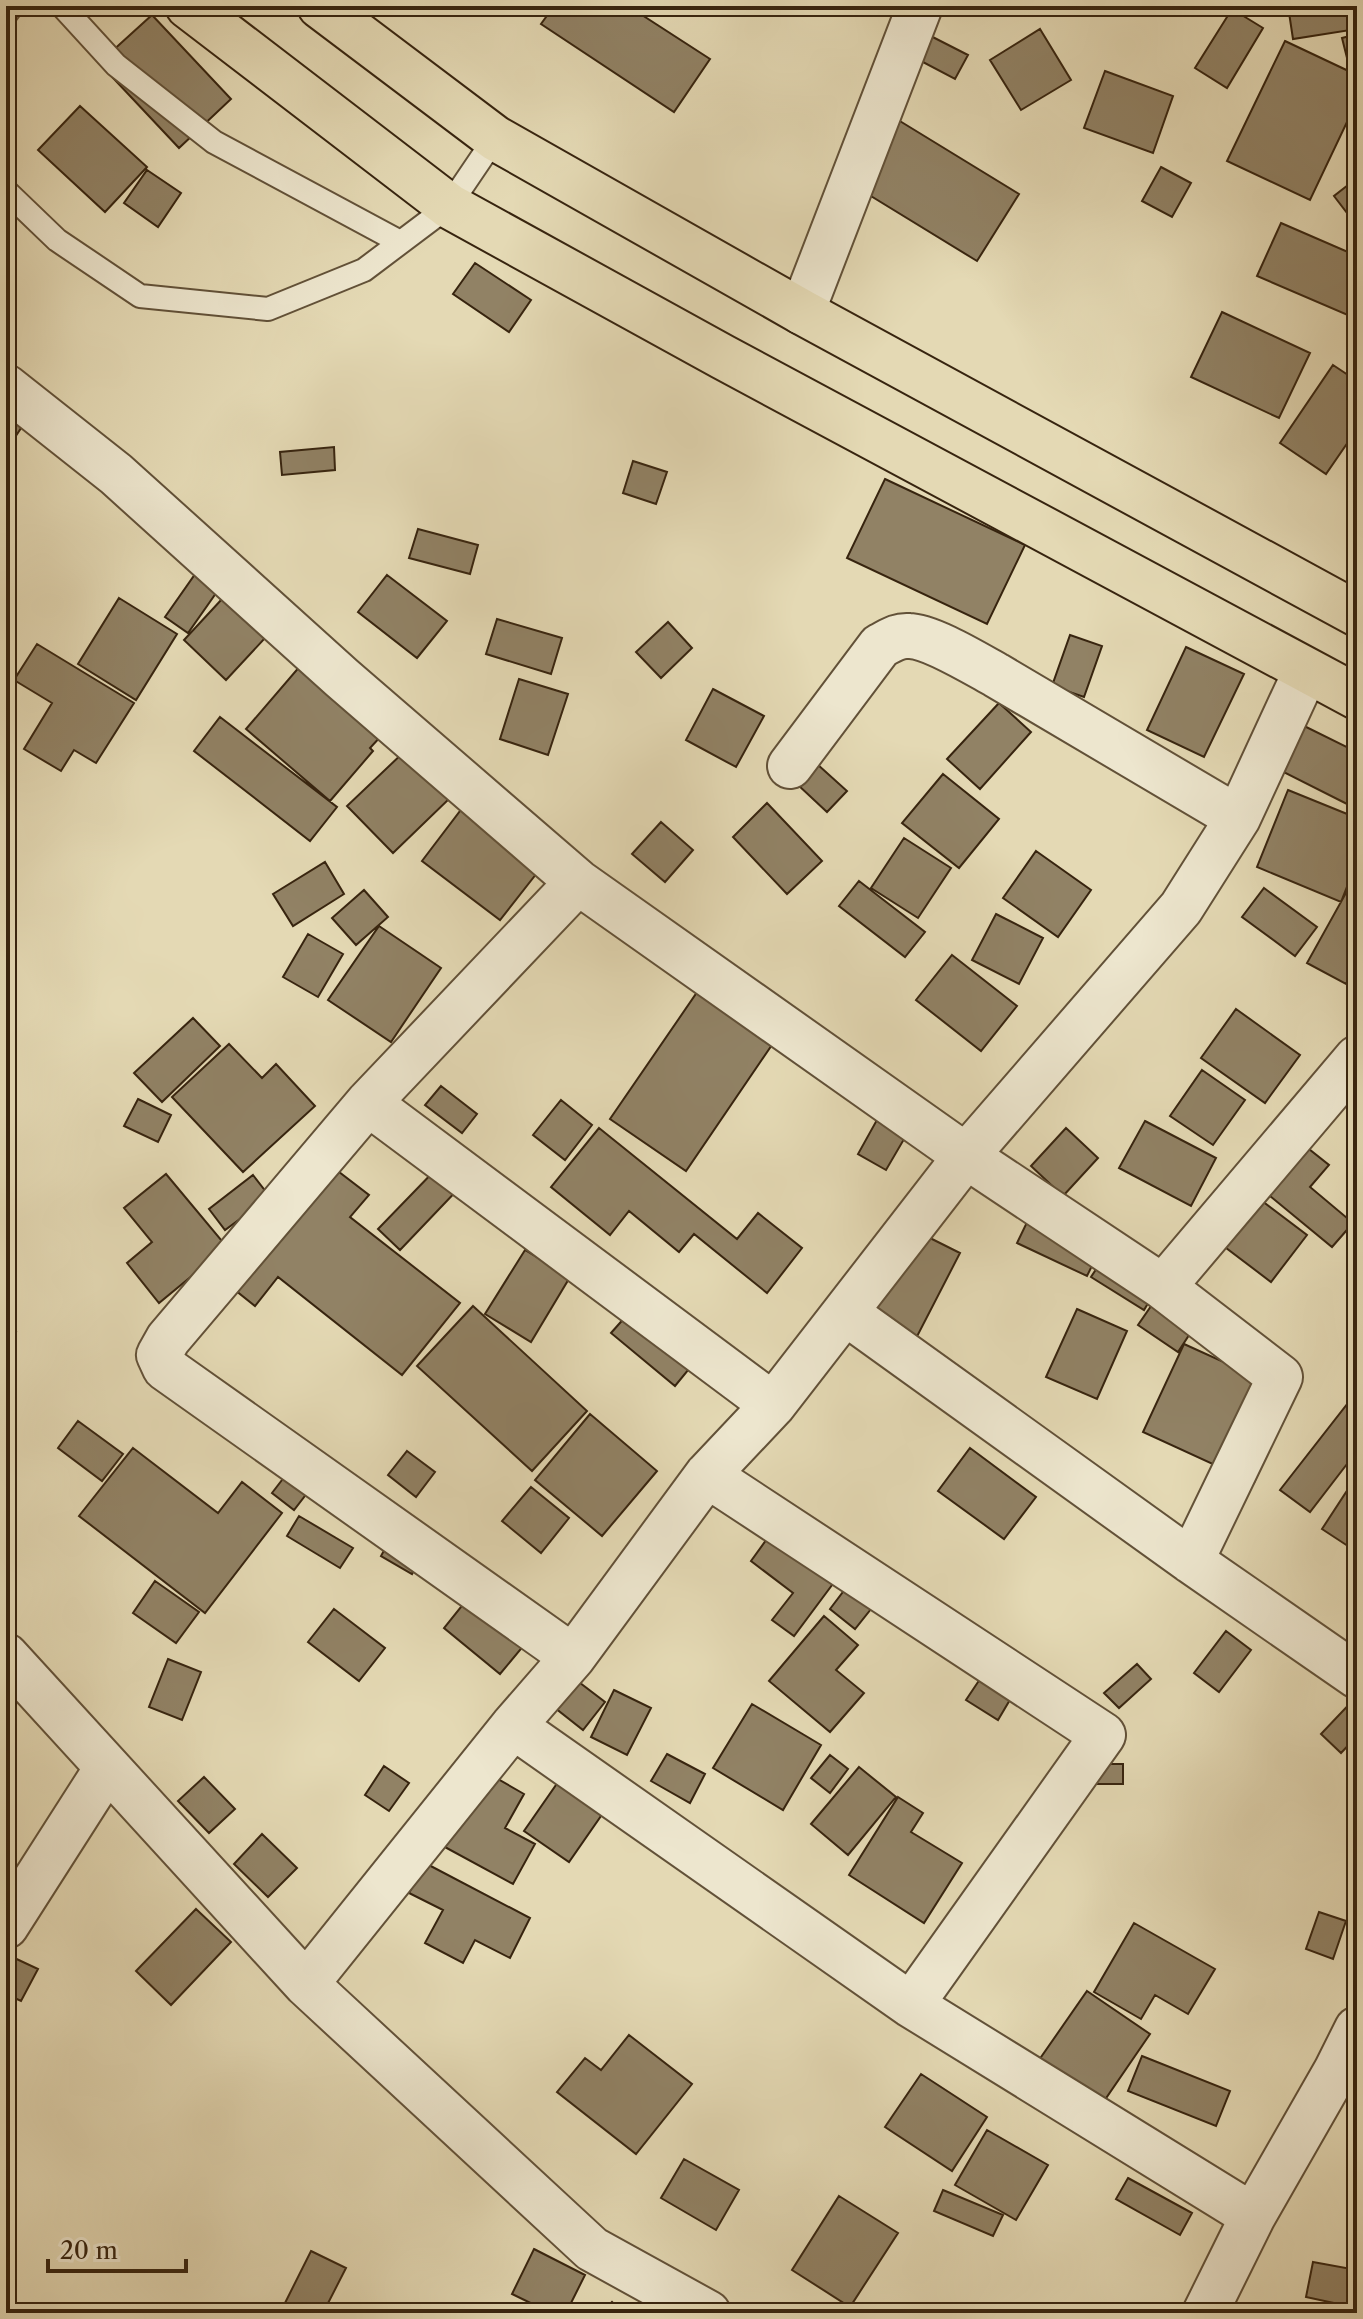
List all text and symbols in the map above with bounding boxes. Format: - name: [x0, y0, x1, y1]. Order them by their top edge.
- scale bar: [48, 2223, 186, 2273]
- text: 20 m: [60, 2236, 118, 2265]

